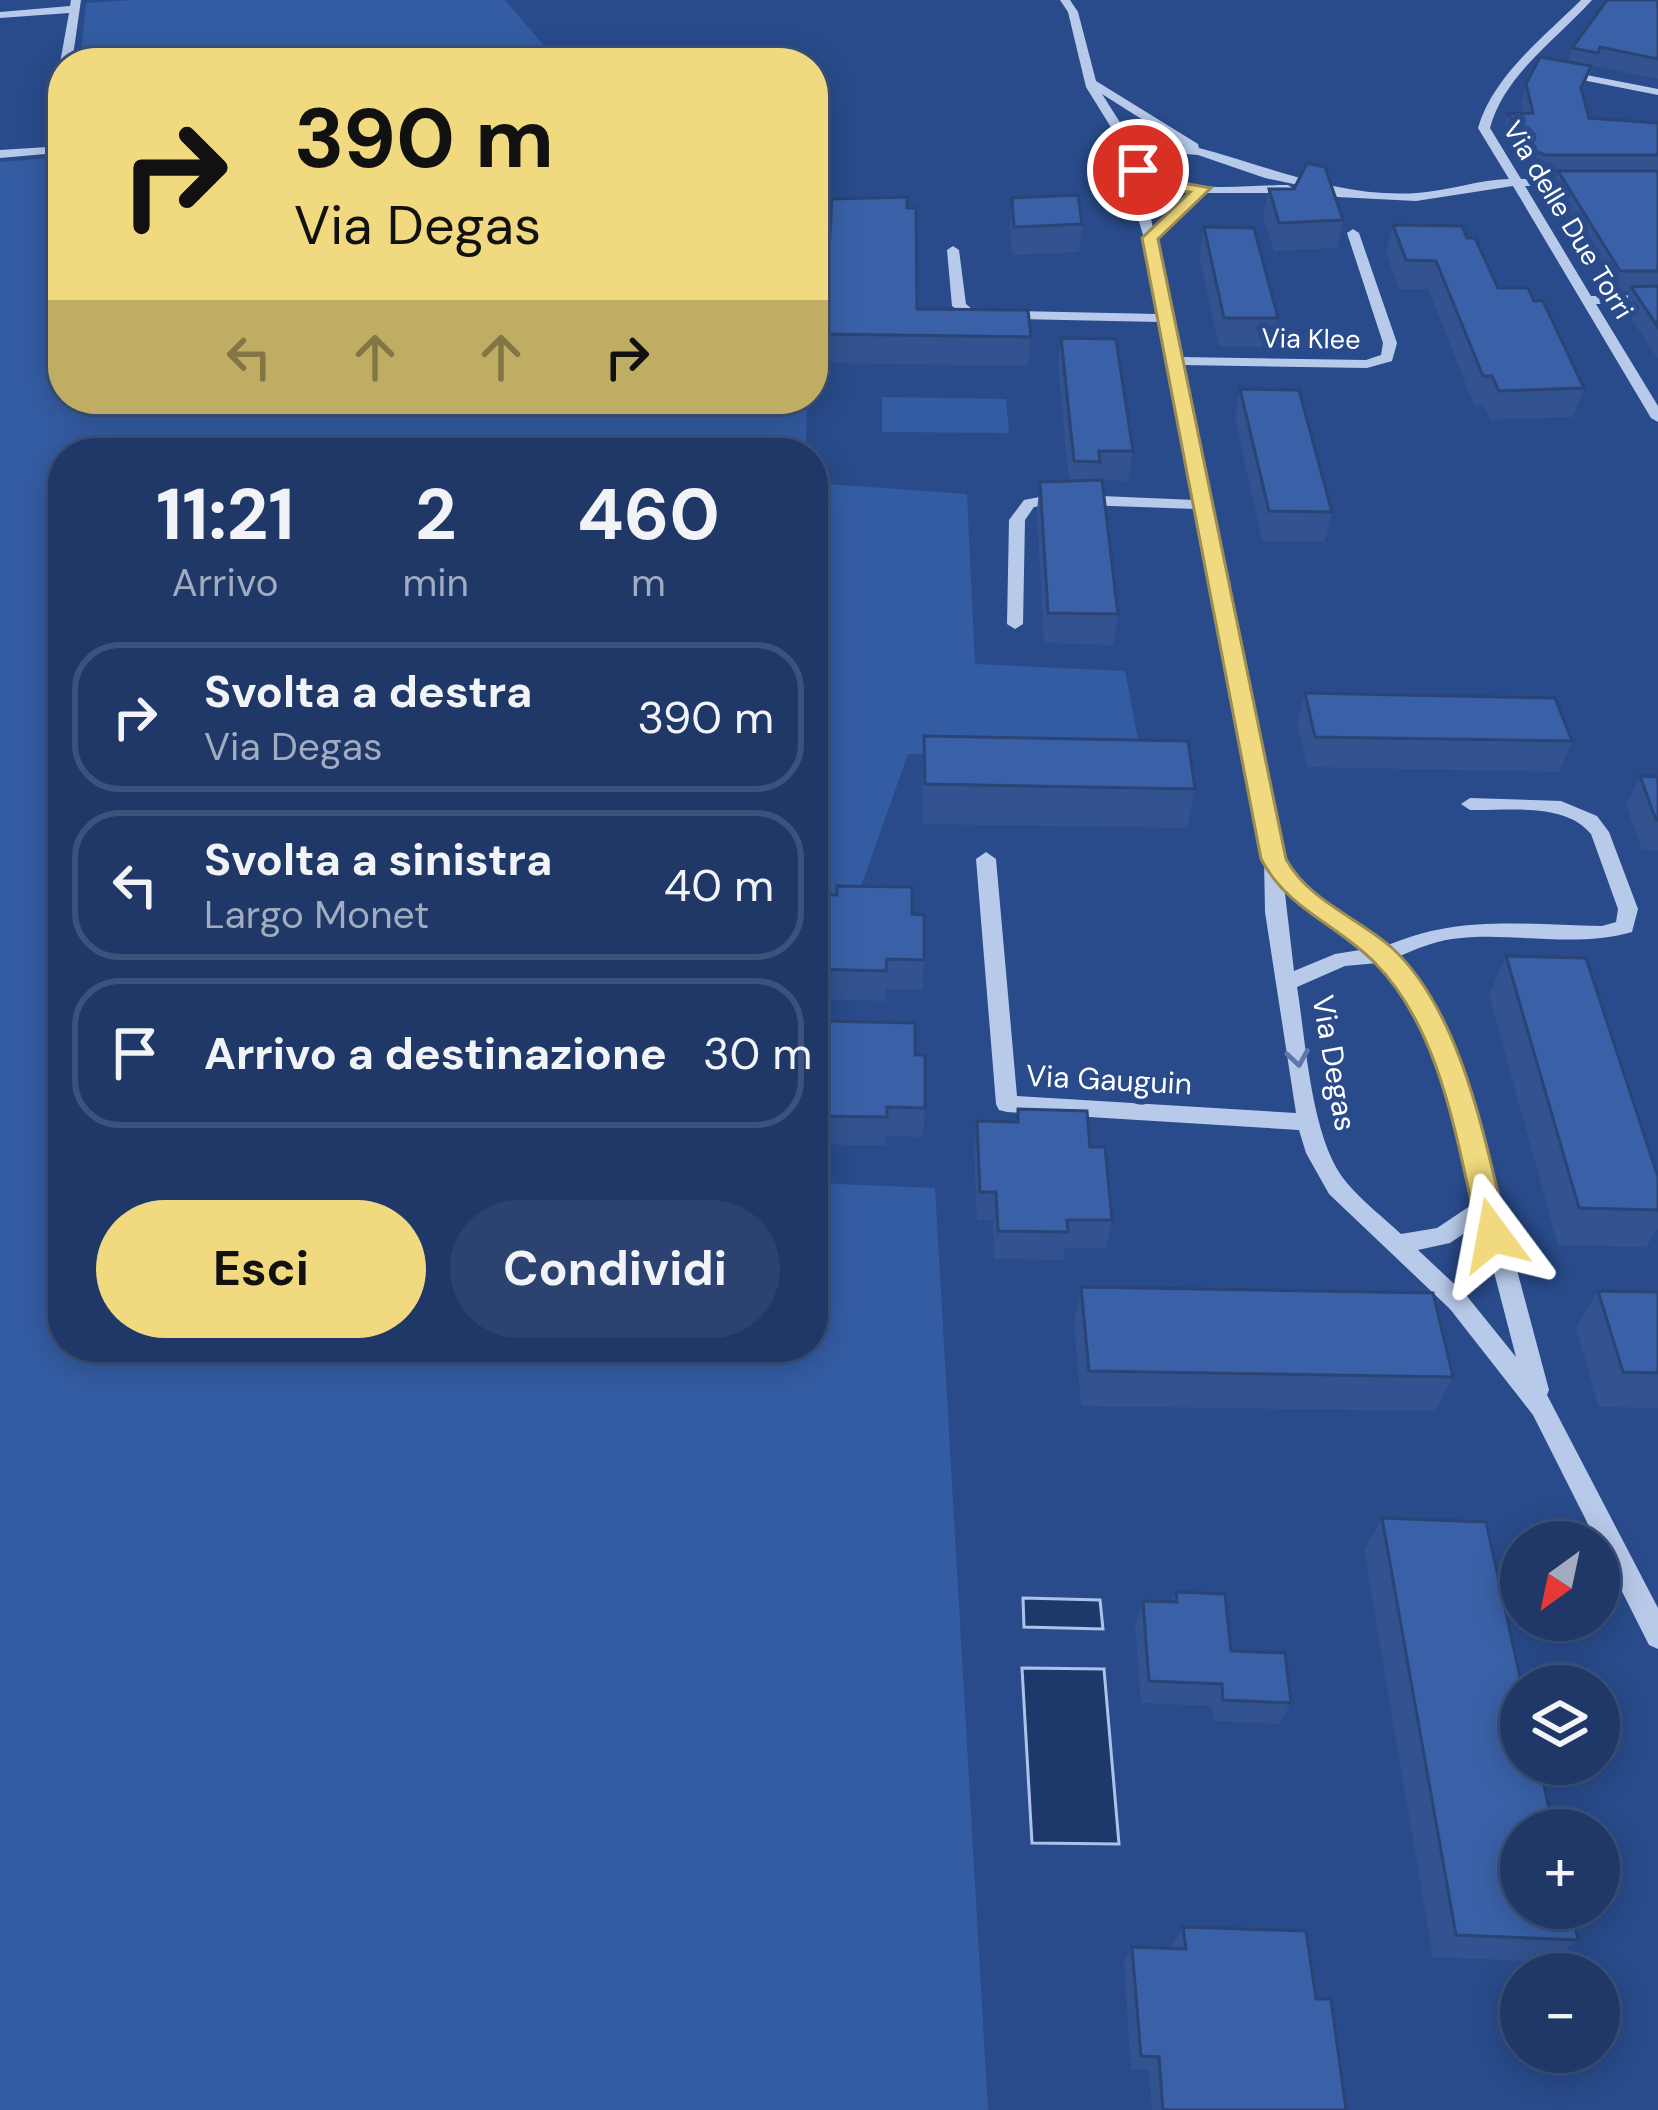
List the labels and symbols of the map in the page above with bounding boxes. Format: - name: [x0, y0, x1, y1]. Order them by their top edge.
- street label: Via delle Due Torri: [1495, 114, 1641, 325]
- pin: [1087, 119, 1189, 221]
- street label: Via Klee: [1261, 320, 1361, 357]
- street label: Via Degas: [1303, 992, 1366, 1134]
- one-way arrow: [1285, 1048, 1310, 1068]
- street label: Via Gauguin: [1025, 1056, 1193, 1103]
- position arrow: [1430, 1172, 1556, 1298]
- north arrow: [1500, 1521, 1620, 1641]

